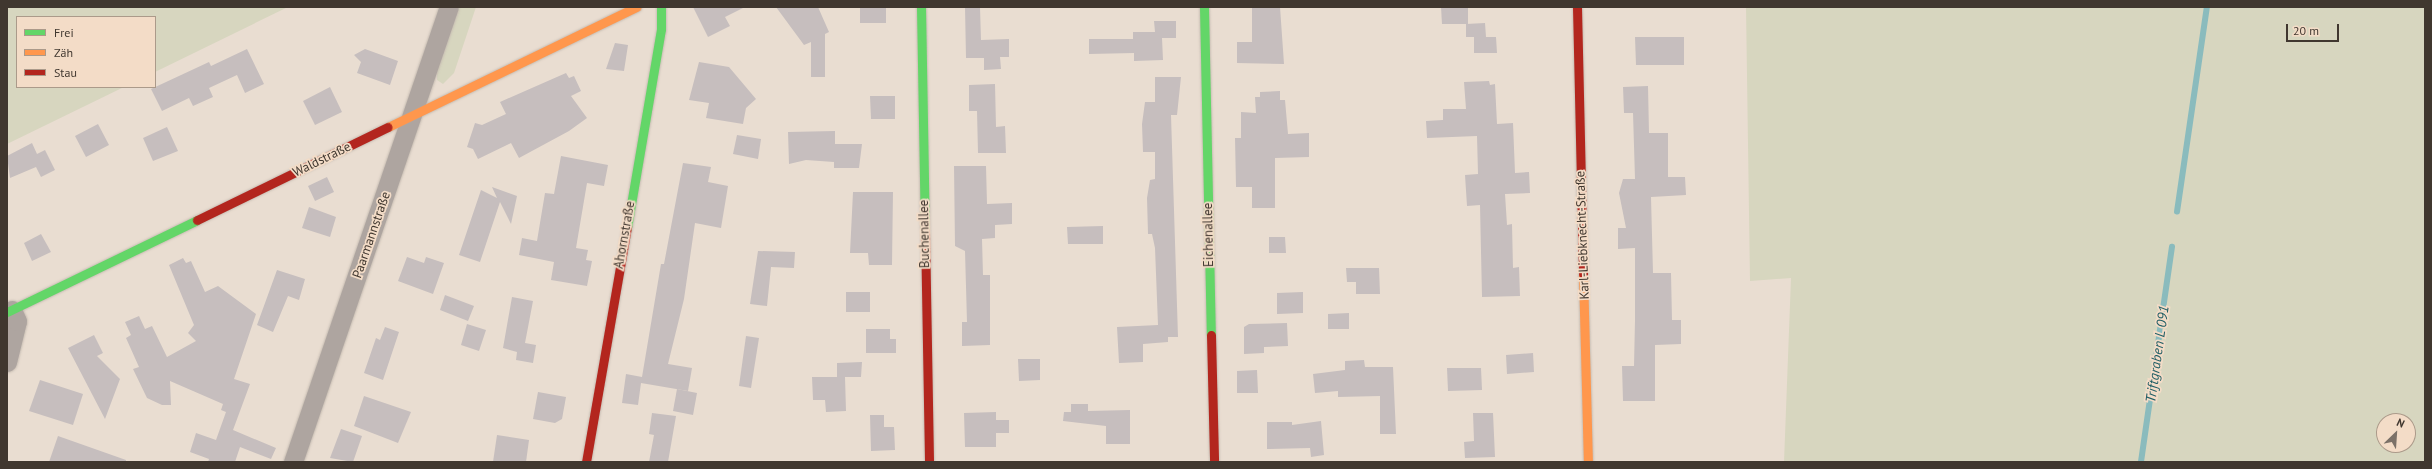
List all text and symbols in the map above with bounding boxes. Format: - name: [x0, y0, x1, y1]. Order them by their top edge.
- legend: [16, 16, 156, 88]
- scale bar: [2288, 16, 2341, 42]
- text: 20 m: [2293, 23, 2319, 38]
- text: Frei: [54, 25, 74, 40]
- text: Zäh: [54, 45, 73, 60]
- text: Stau: [54, 65, 77, 80]
- street label: Waldstraße: [290, 139, 354, 181]
- street label: Karl-Liebknecht-Straße: [1573, 170, 1593, 300]
- street label: Paarmannstraße: [350, 190, 394, 280]
- street label: Ahornstraße: [611, 200, 639, 270]
- street label: Buchenallee: [917, 200, 933, 268]
- street label: Eichenallee: [1201, 203, 1217, 267]
- water label: Triftgraben L 091: [2142, 304, 2172, 404]
- north arrow: [2376, 413, 2416, 453]
- text: N: [2394, 415, 2407, 431]

